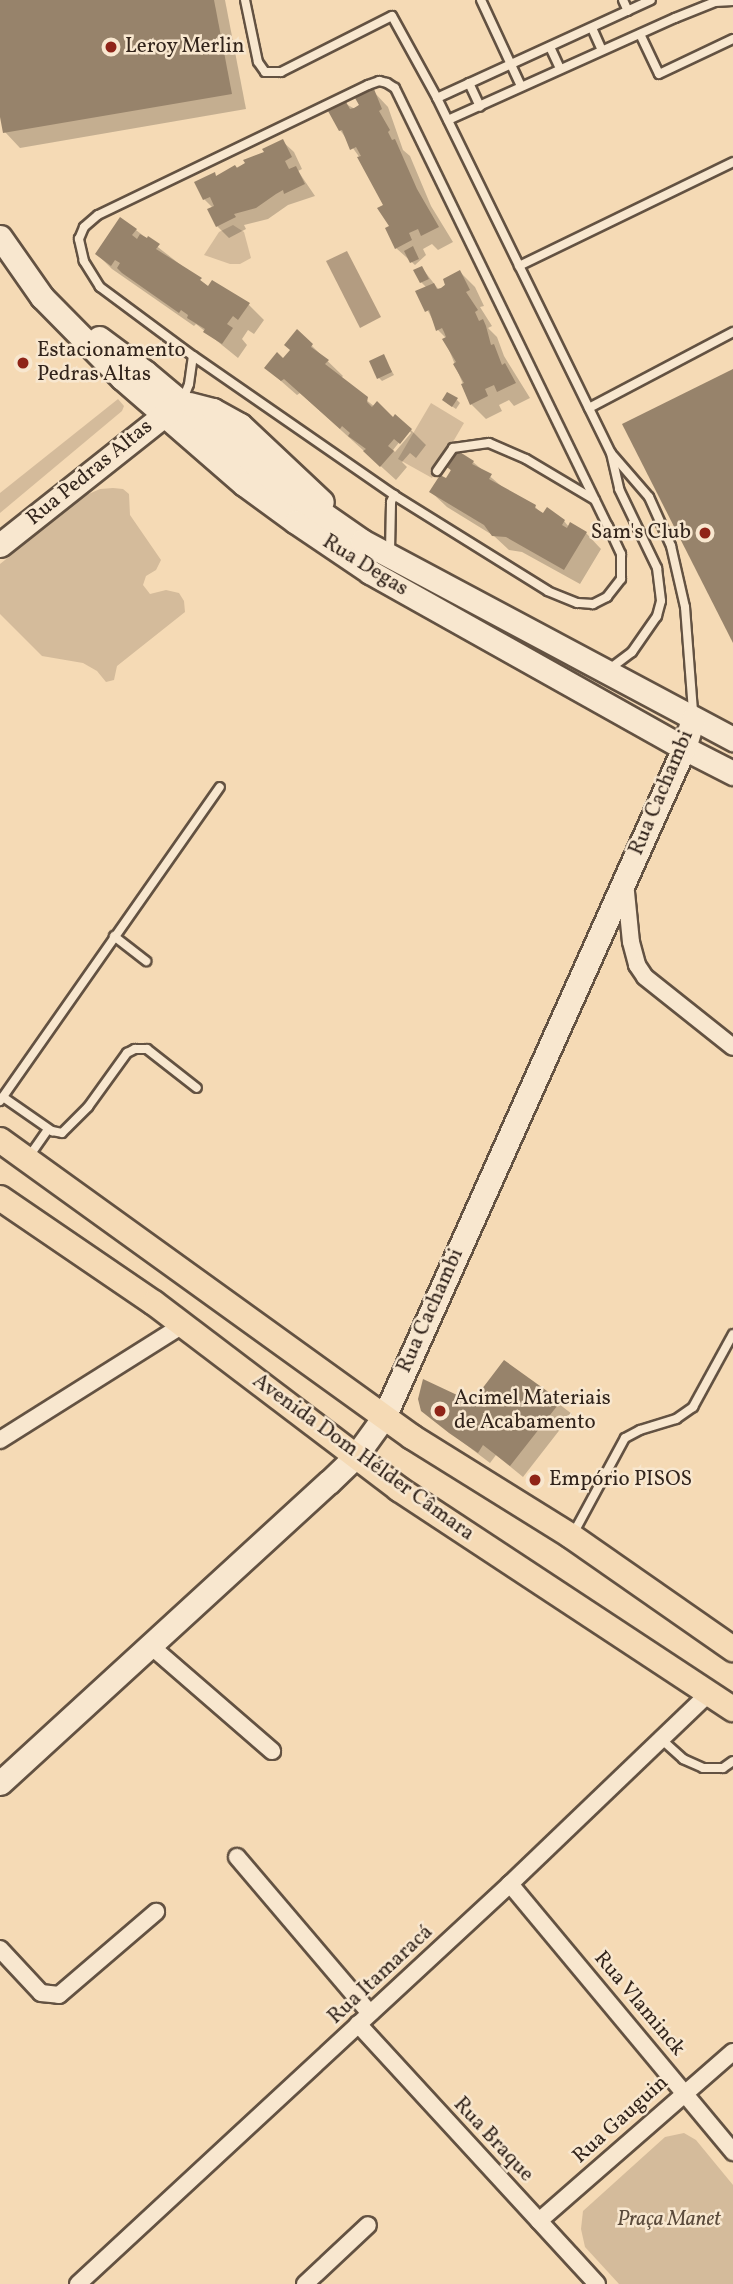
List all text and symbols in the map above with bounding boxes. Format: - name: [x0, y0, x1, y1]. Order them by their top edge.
- place label: Leroy Merlin: [125, 34, 245, 60]
- marker: Leroy Merlin: [103, 39, 119, 55]
- place label: Estacionamento Pedras Altas: [37, 338, 186, 388]
- marker: Estacionamento Pedras Altas: [15, 355, 31, 371]
- street label: Rua Pedras Altas: [22, 415, 158, 531]
- place label: Sam's Club: [591, 520, 691, 546]
- marker: Sam's Club: [697, 525, 713, 541]
- street label: Rua Degas: [317, 530, 413, 602]
- street label: Rua Cachambi: [624, 727, 700, 859]
- street label: Rua Cachambi: [392, 1245, 470, 1377]
- street label: Avenida Dom Hélder Câmara: [247, 1369, 479, 1547]
- place label: Acimel Materiais de Acabamento: [454, 1386, 611, 1436]
- marker: Acimel Materiais de Acabamento: [432, 1403, 448, 1419]
- place label: Empório PISOS: [549, 1467, 692, 1493]
- marker: Empório PISOS: [527, 1472, 543, 1488]
- street label: Rua Itamaracá: [323, 1920, 439, 2030]
- street label: Rua Vlaminck: [588, 1946, 690, 2062]
- street label: Rua Gauguin: [568, 2071, 674, 2169]
- street label: Rua Braque: [447, 2092, 539, 2188]
- park label: Praça Manet: [617, 2207, 721, 2233]

